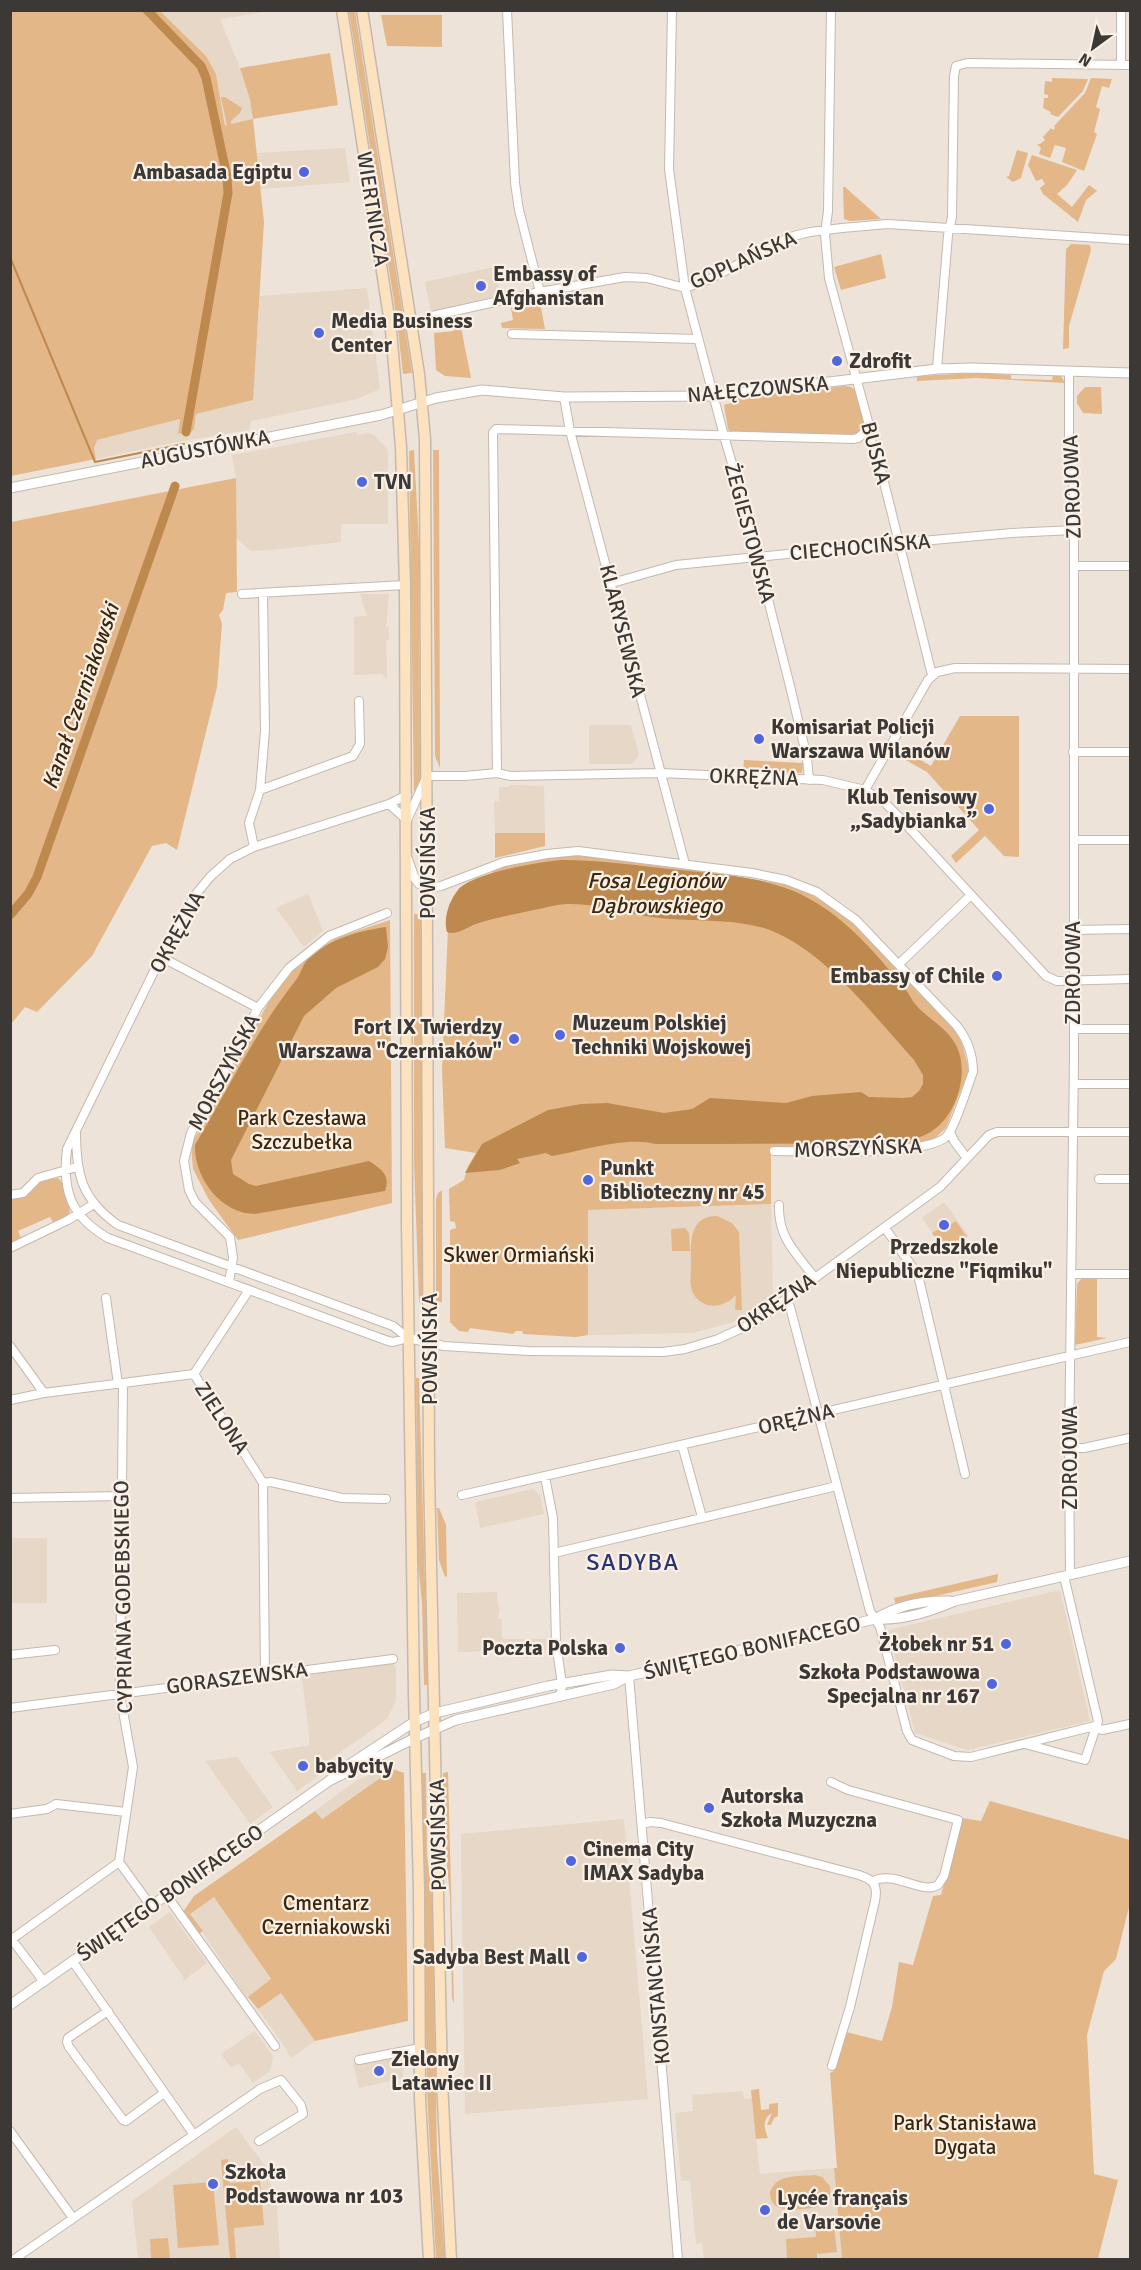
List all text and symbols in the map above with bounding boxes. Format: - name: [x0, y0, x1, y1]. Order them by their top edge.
- north arrow: [1063, 18, 1123, 78]
- text: N: [1075, 48, 1095, 71]
- street label: WIERTNICZA: [351, 150, 395, 269]
- place label: Ambasada Egiptu: [133, 159, 292, 185]
- marker: Ambasada Egiptu: [297, 165, 311, 179]
- street label: GOPLAŃSKA: [686, 225, 801, 295]
- place label: Embassy of Afghanistan: [493, 261, 604, 311]
- marker: Embassy of Afghanistan: [474, 279, 488, 293]
- place label: Media Business Center: [331, 308, 473, 358]
- marker: Media Business Center: [312, 326, 326, 340]
- place label: Zdrofit: [849, 348, 912, 374]
- marker: Zdrofit: [830, 354, 844, 368]
- street label: NAŁĘCZOWSKA: [686, 370, 830, 408]
- street label: BUSKA: [855, 419, 897, 487]
- street label: AUGUSTÓWKA: [138, 424, 272, 474]
- street label: ZDROJOWA: [1057, 434, 1087, 539]
- street label: ŻEGIESTOWSKA: [719, 460, 781, 606]
- place label: TVN: [374, 469, 412, 495]
- marker: TVN: [355, 475, 369, 489]
- street label: CIECHOCIŃSKA: [788, 528, 932, 566]
- street label: KLARYSEWSKA: [594, 562, 652, 701]
- water label: Kanał Czerniakowski: [36, 598, 126, 793]
- place label: Komisariat Policji Warszawa Wilanów: [771, 714, 950, 764]
- marker: Komisariat Policji Warszawa Wilanów: [752, 732, 766, 746]
- street label: OKRĘŻNA: [709, 762, 799, 792]
- place label: Klub Tenisowy „Sadybianka”: [847, 784, 978, 834]
- marker: Klub Tenisowy „Sadybianka”: [982, 802, 996, 816]
- street label: POWSIŃSKA: [415, 807, 441, 919]
- water label: Fosa Legionów Dąbrowskiego: [587, 867, 728, 919]
- street label: OKRĘŻNA: [144, 886, 210, 978]
- street label: ZDROJOWA: [1060, 921, 1086, 1025]
- place label: Embassy of Chile: [830, 963, 985, 989]
- marker: Embassy of Chile: [990, 969, 1004, 983]
- street label: MORSZYŃSKA: [182, 1009, 266, 1135]
- place label: Muzeum Polskiej Techniki Wojskowej: [572, 1010, 751, 1060]
- place label: Fort IX Twierdzy Warszawa "Czerniaków": [279, 1014, 503, 1064]
- marker: Muzeum Polskiej Techniki Wojskowej: [553, 1028, 567, 1042]
- marker: Fort IX Twierdzy Warszawa "Czerniaków": [507, 1032, 521, 1046]
- park label: Park Czesława Szczubełka: [237, 1105, 367, 1155]
- street label: MORSZYŃSKA: [793, 1133, 923, 1163]
- place label: Punkt Biblioteczny nr 45: [600, 1155, 765, 1205]
- marker: Punkt Biblioteczny nr 45: [581, 1173, 595, 1187]
- marker: Przedszkole Niepubliczne "Fiqmiku": [937, 1218, 951, 1232]
- place label: Przedszkole Niepubliczne "Fiqmiku": [836, 1234, 1052, 1284]
- park label: Skwer Ormiański: [443, 1242, 595, 1268]
- street label: OKRĘŻNA: [732, 1267, 821, 1339]
- street label: POWSIŃSKA: [417, 1293, 443, 1405]
- street label: ZIELONA: [189, 1377, 255, 1459]
- street label: ORĘŻNA: [755, 1398, 837, 1440]
- street label: ZDROJOWA: [1057, 1406, 1083, 1510]
- street label: CYPRIANA GODEBSKIEGO: [108, 1480, 138, 1714]
- district label: SADYBA: [586, 1547, 680, 1577]
- street label: ŚWIĘTEGO BONIFACEGO: [641, 1610, 863, 1686]
- place label: Żłobek nr 51: [879, 1631, 994, 1657]
- place label: Poczta Polska: [482, 1635, 608, 1661]
- marker: Żłobek nr 51: [999, 1637, 1013, 1651]
- marker: Poczta Polska: [613, 1641, 627, 1655]
- street label: GORASZEWSKA: [165, 1656, 309, 1700]
- place label: Szkoła Podstawowa Specjalna nr 167: [799, 1659, 980, 1709]
- marker: Szkoła Podstawowa Specjalna nr 167: [985, 1677, 999, 1691]
- place label: babycity: [315, 1753, 394, 1779]
- marker: babycity: [296, 1759, 310, 1773]
- street label: POWSIŃSKA: [424, 1778, 452, 1891]
- place label: Autorska Szkoła Muzyczna: [721, 1783, 877, 1833]
- marker: Autorska Szkoła Muzyczna: [702, 1801, 716, 1815]
- street label: ŚWIĘTEGO BONIFACEGO: [72, 1819, 268, 1967]
- place label: Cinema City IMAX Sadyba: [583, 1836, 704, 1886]
- marker: Cinema City IMAX Sadyba: [564, 1854, 578, 1868]
- park label: Cmentarz Czerniakowski: [261, 1890, 391, 1940]
- street label: KONSTANCIŃSKA: [636, 1906, 676, 2066]
- place label: Sadyba Best Mall: [413, 1944, 570, 1970]
- marker: Sadyba Best Mall: [575, 1950, 589, 1964]
- place label: Zielony Latawiec II: [391, 2046, 492, 2096]
- marker: Zielony Latawiec II: [372, 2064, 386, 2078]
- park label: Park Stanisława Dygata: [893, 2110, 1037, 2160]
- place label: Szkoła Podstawowa nr 103: [225, 2159, 403, 2209]
- marker: Szkoła Podstawowa nr 103: [206, 2177, 220, 2191]
- place label: Lycée français de Varsovie: [777, 2185, 908, 2235]
- marker: Lycée français de Varsovie: [758, 2203, 772, 2217]

